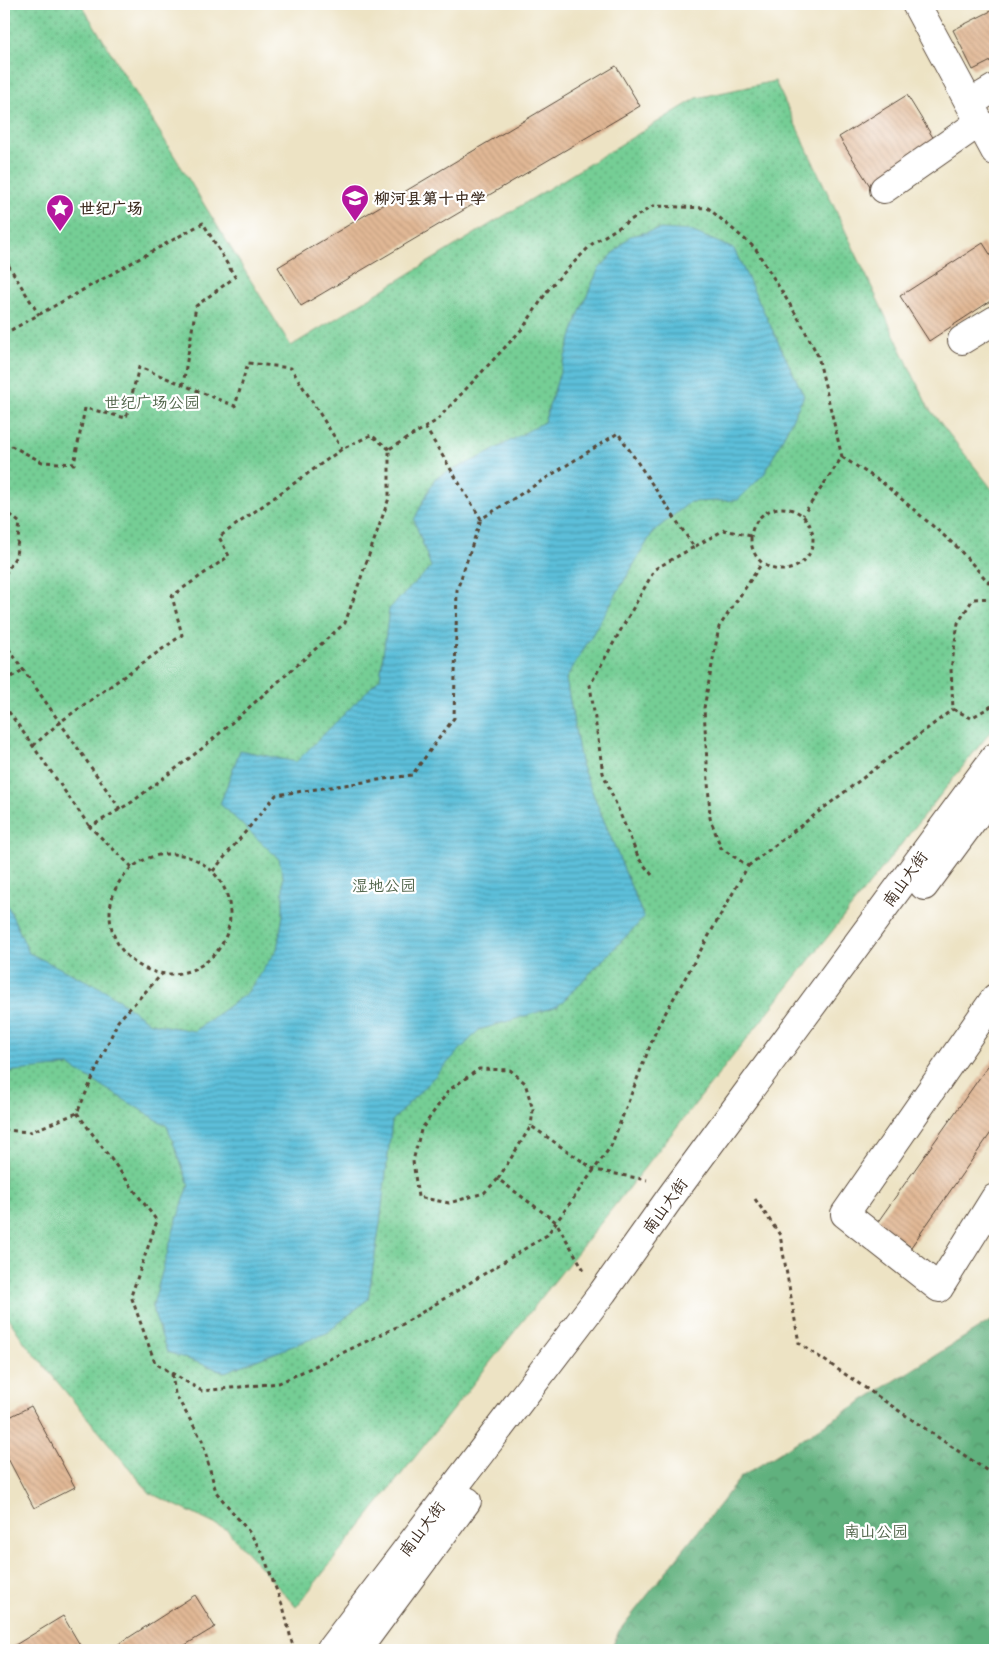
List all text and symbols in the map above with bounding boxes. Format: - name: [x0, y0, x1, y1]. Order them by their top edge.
- school or university icon: 柳河县第十中学: [340, 183, 370, 222]
- place label: 柳河县第十中学: [374, 184, 486, 213]
- place icon: 世纪广场: [45, 193, 75, 232]
- place label: 世纪广场: [79, 194, 143, 223]
- park label: 世纪广场公园: [104, 388, 200, 417]
- street label: 南山大街: [874, 845, 936, 913]
- park label: 湿地公园: [352, 871, 416, 900]
- street label: 南山大街: [634, 1172, 696, 1240]
- street label: 南山大街: [391, 1495, 453, 1563]
- park label: 南山公园: [844, 1517, 908, 1546]

